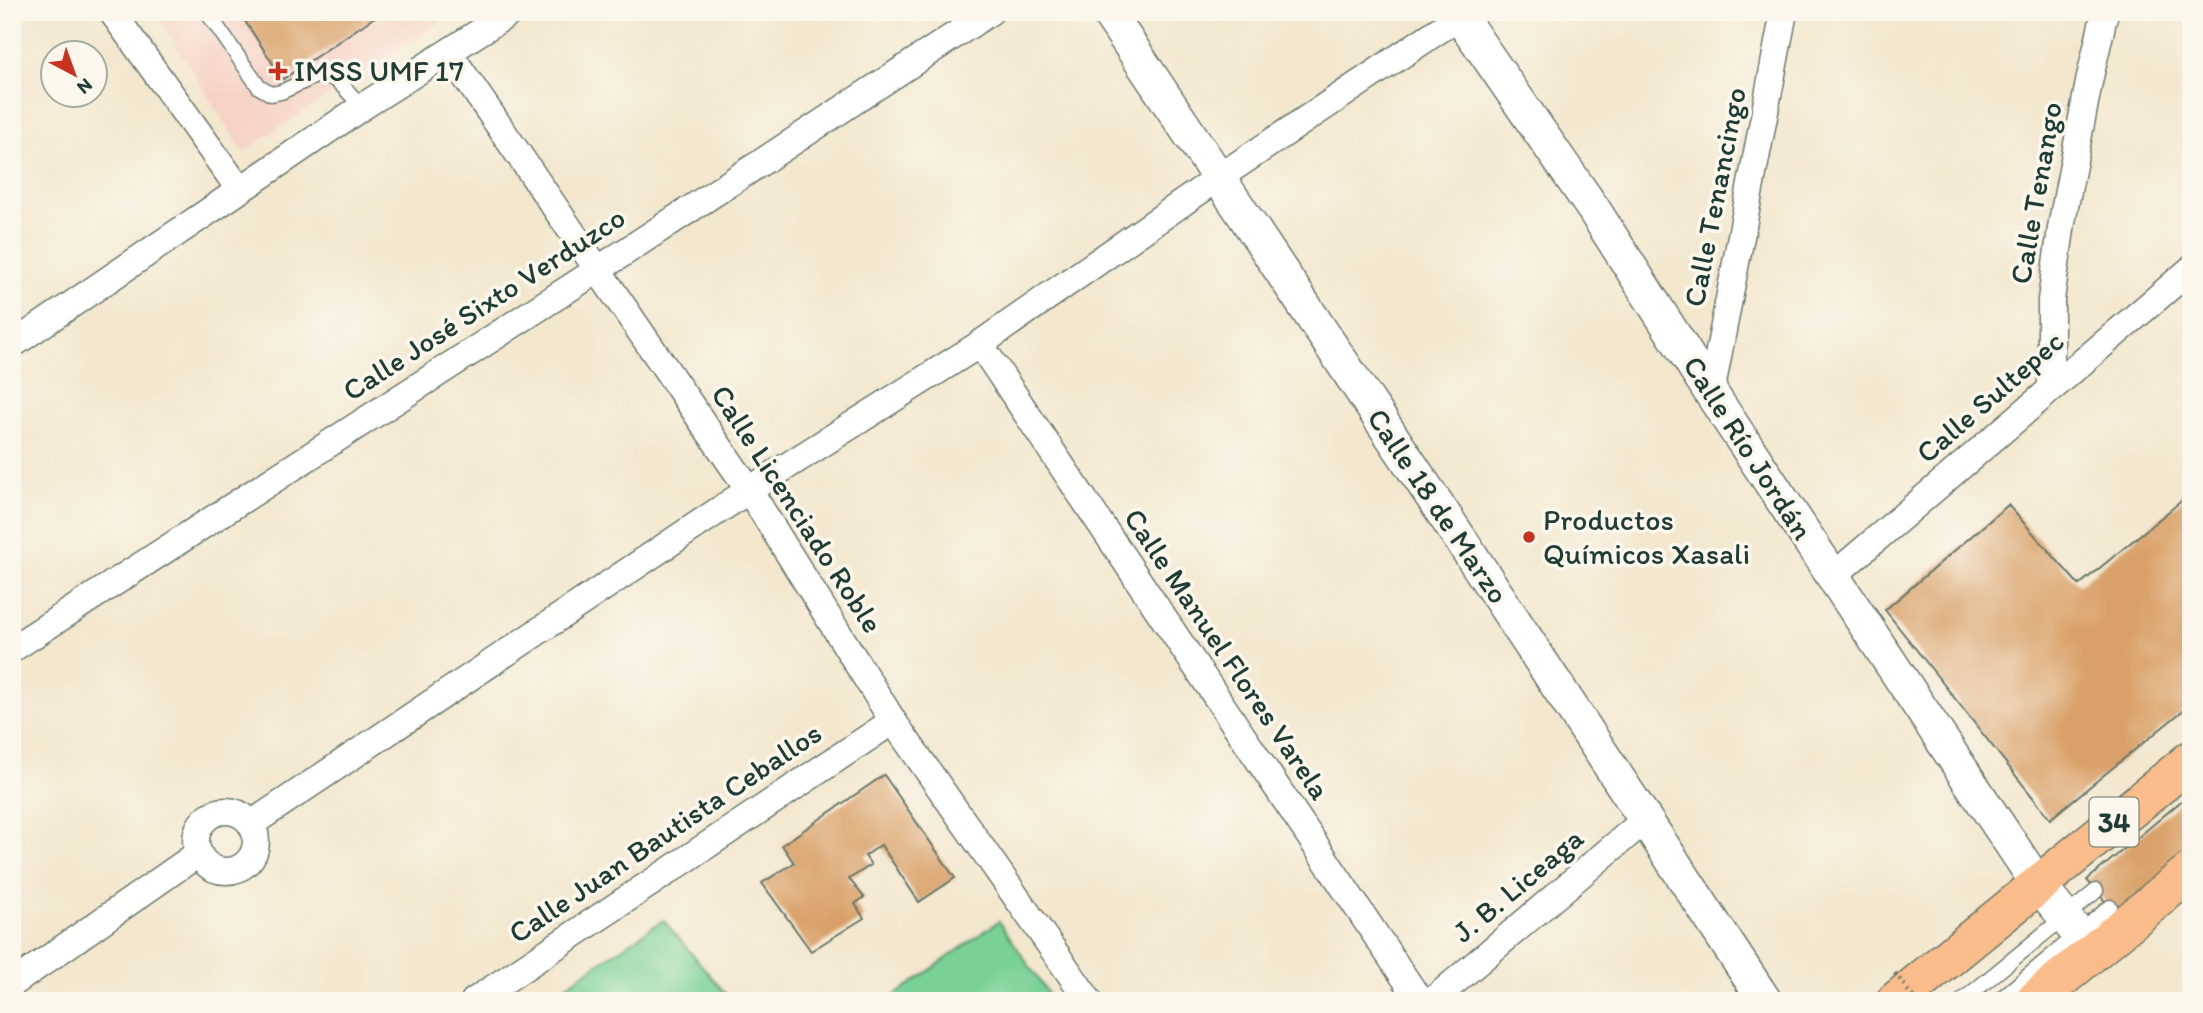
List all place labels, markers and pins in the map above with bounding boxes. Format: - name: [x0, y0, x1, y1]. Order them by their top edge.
- place label: IMSS UMF 17: [294, 52, 464, 89]
- marker: IMSS UMF 17: [268, 61, 288, 81]
- place label: Productos Químicos Xasali: [1543, 501, 1750, 572]
- marker: Productos Químicos Xasali: [1521, 529, 1537, 545]

